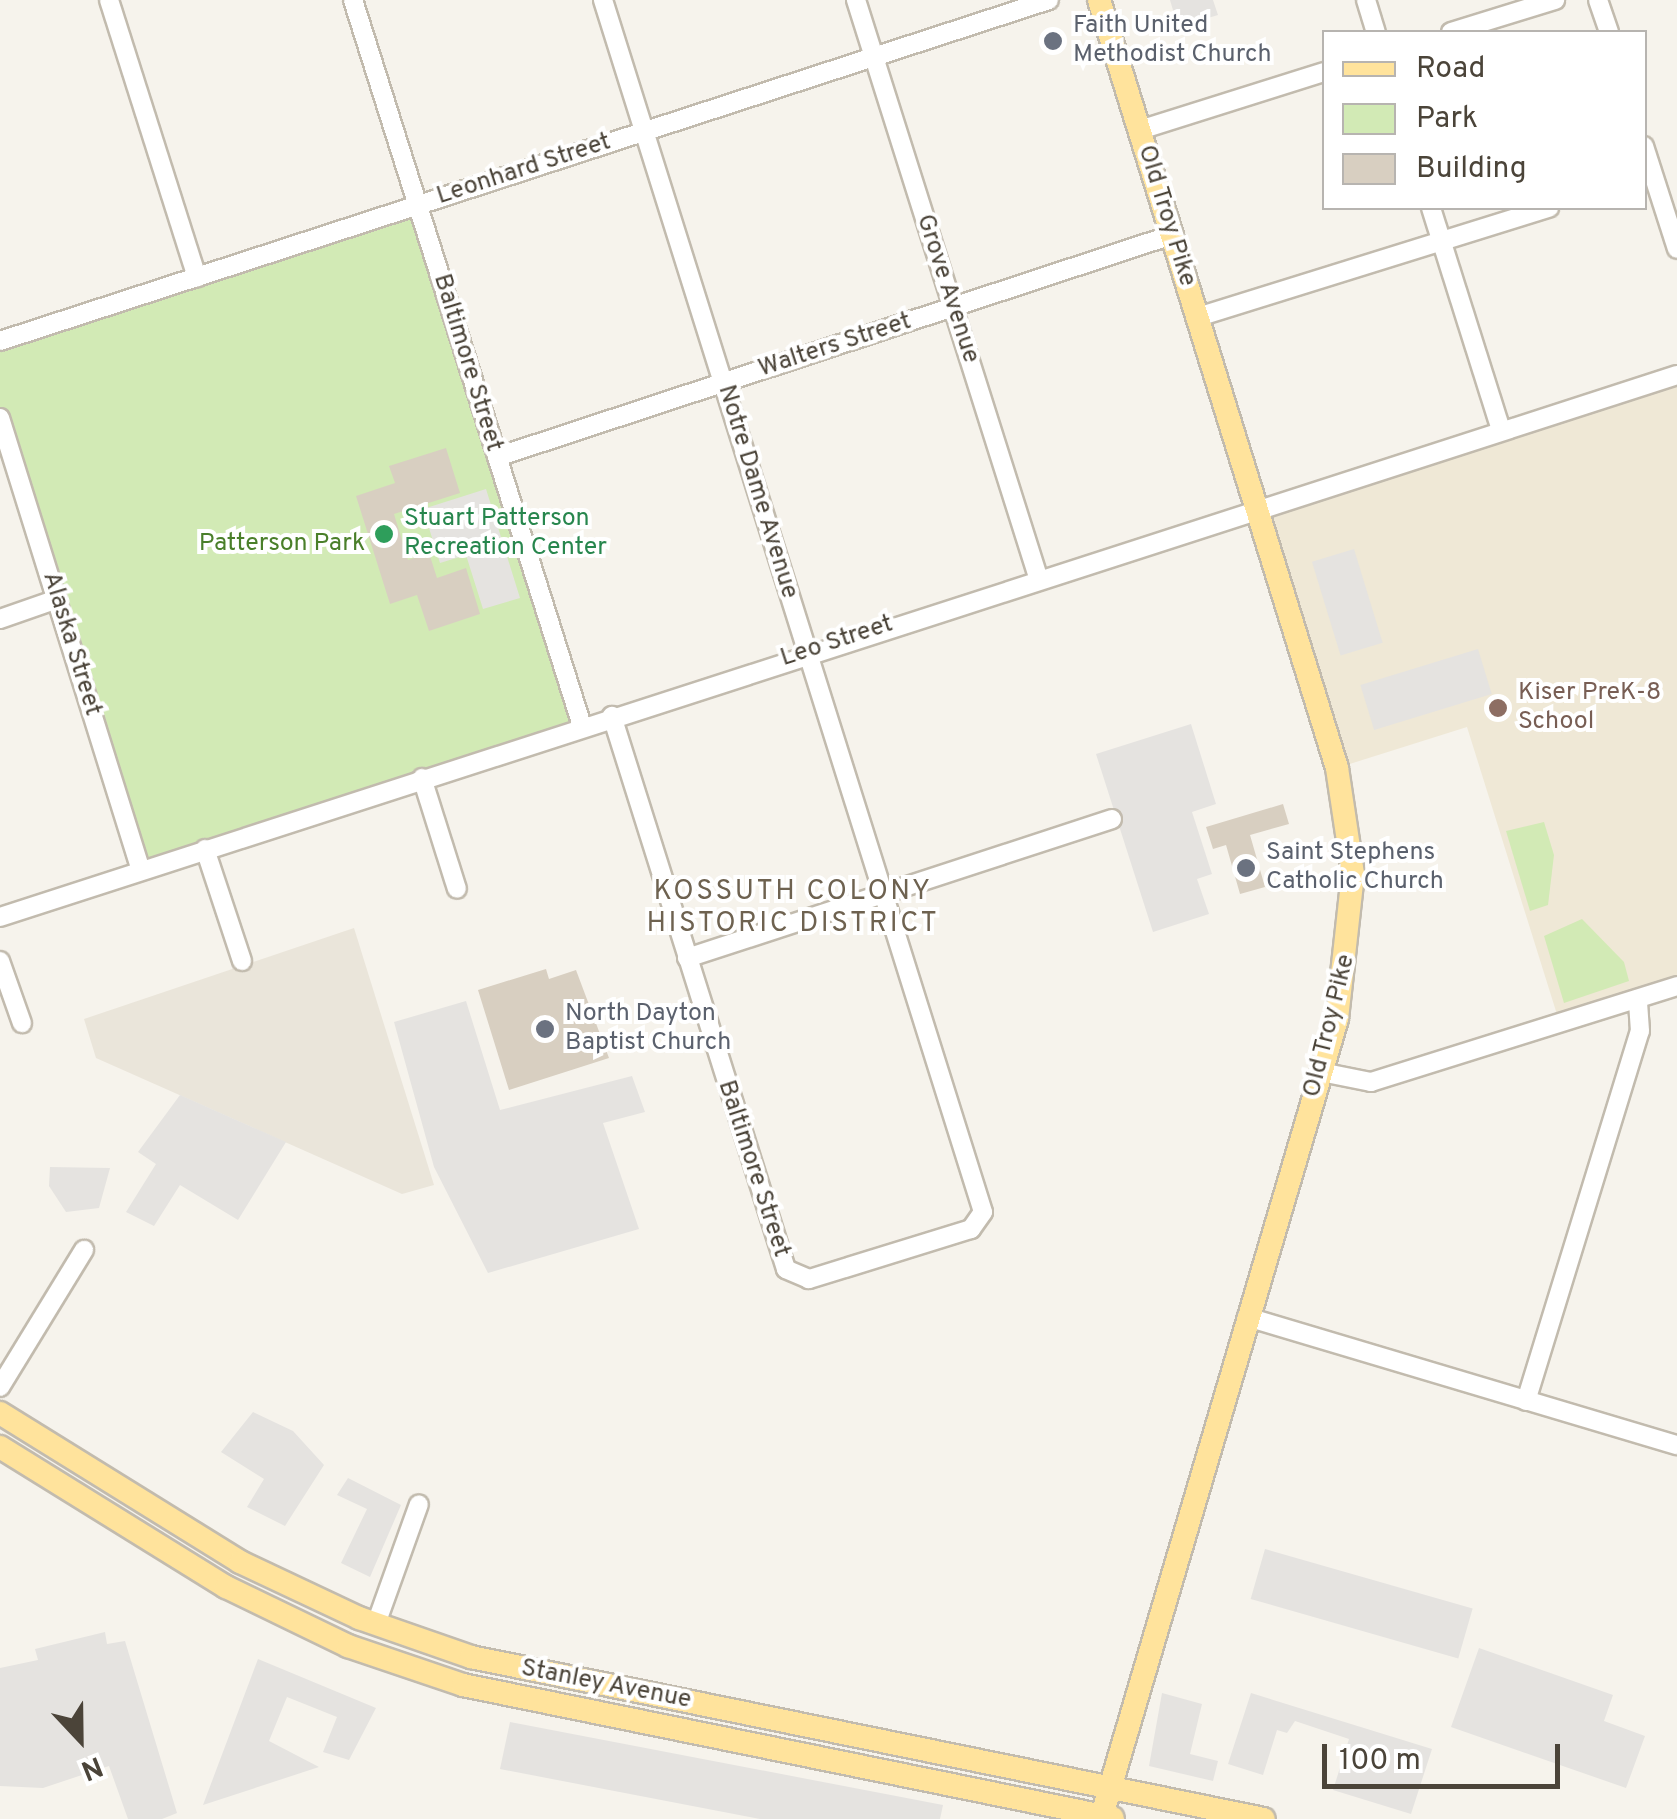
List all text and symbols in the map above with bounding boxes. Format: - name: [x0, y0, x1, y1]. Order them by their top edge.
- place label: Faith United Methodist Church: [1073, 12, 1271, 71]
- marker: Faith United Methodist Church: [1042, 30, 1064, 52]
- legend: [1322, 30, 1647, 210]
- text: Road: [1416, 51, 1485, 88]
- text: Park: [1416, 101, 1478, 138]
- street label: Leonhard Street: [433, 128, 615, 212]
- street label: Old Troy Pike: [1130, 141, 1202, 291]
- text: Building: [1416, 151, 1527, 188]
- street label: Grove Avenue: [909, 210, 985, 368]
- street label: Baltimore Street: [426, 271, 508, 455]
- street label: Walters Street: [755, 307, 915, 385]
- street label: Notre Dame Avenue: [710, 381, 804, 603]
- place label: Stuart Patterson Recreation Center: [404, 505, 607, 564]
- marker: Stuart Patterson Recreation Center: [373, 523, 395, 545]
- park label: Patterson Park: [199, 529, 365, 559]
- street label: Alaska Street: [35, 568, 107, 720]
- street label: Leo Street: [777, 610, 897, 674]
- place label: Kiser PreK-8 School: [1518, 679, 1661, 738]
- marker: Kiser PreK-8 School: [1487, 697, 1509, 719]
- place label: Saint Stephens Catholic Church: [1266, 839, 1444, 898]
- marker: Saint Stephens Catholic Church: [1235, 857, 1257, 879]
- district label: KOSSUTH COLONY HISTORIC DISTRICT: [647, 875, 939, 941]
- street label: Old Troy Pike: [1298, 951, 1362, 1101]
- place label: North Dayton Baptist Church: [565, 1000, 731, 1059]
- marker: North Dayton Baptist Church: [534, 1018, 556, 1040]
- street label: Baltimore Street: [710, 1077, 796, 1261]
- street label: Stanley Avenue: [518, 1654, 694, 1716]
- north arrow: [30, 1689, 130, 1789]
- scale bar: [1327, 1724, 1564, 1786]
- text: 100 m: [1339, 1743, 1421, 1780]
- text: N: [75, 1746, 107, 1787]

